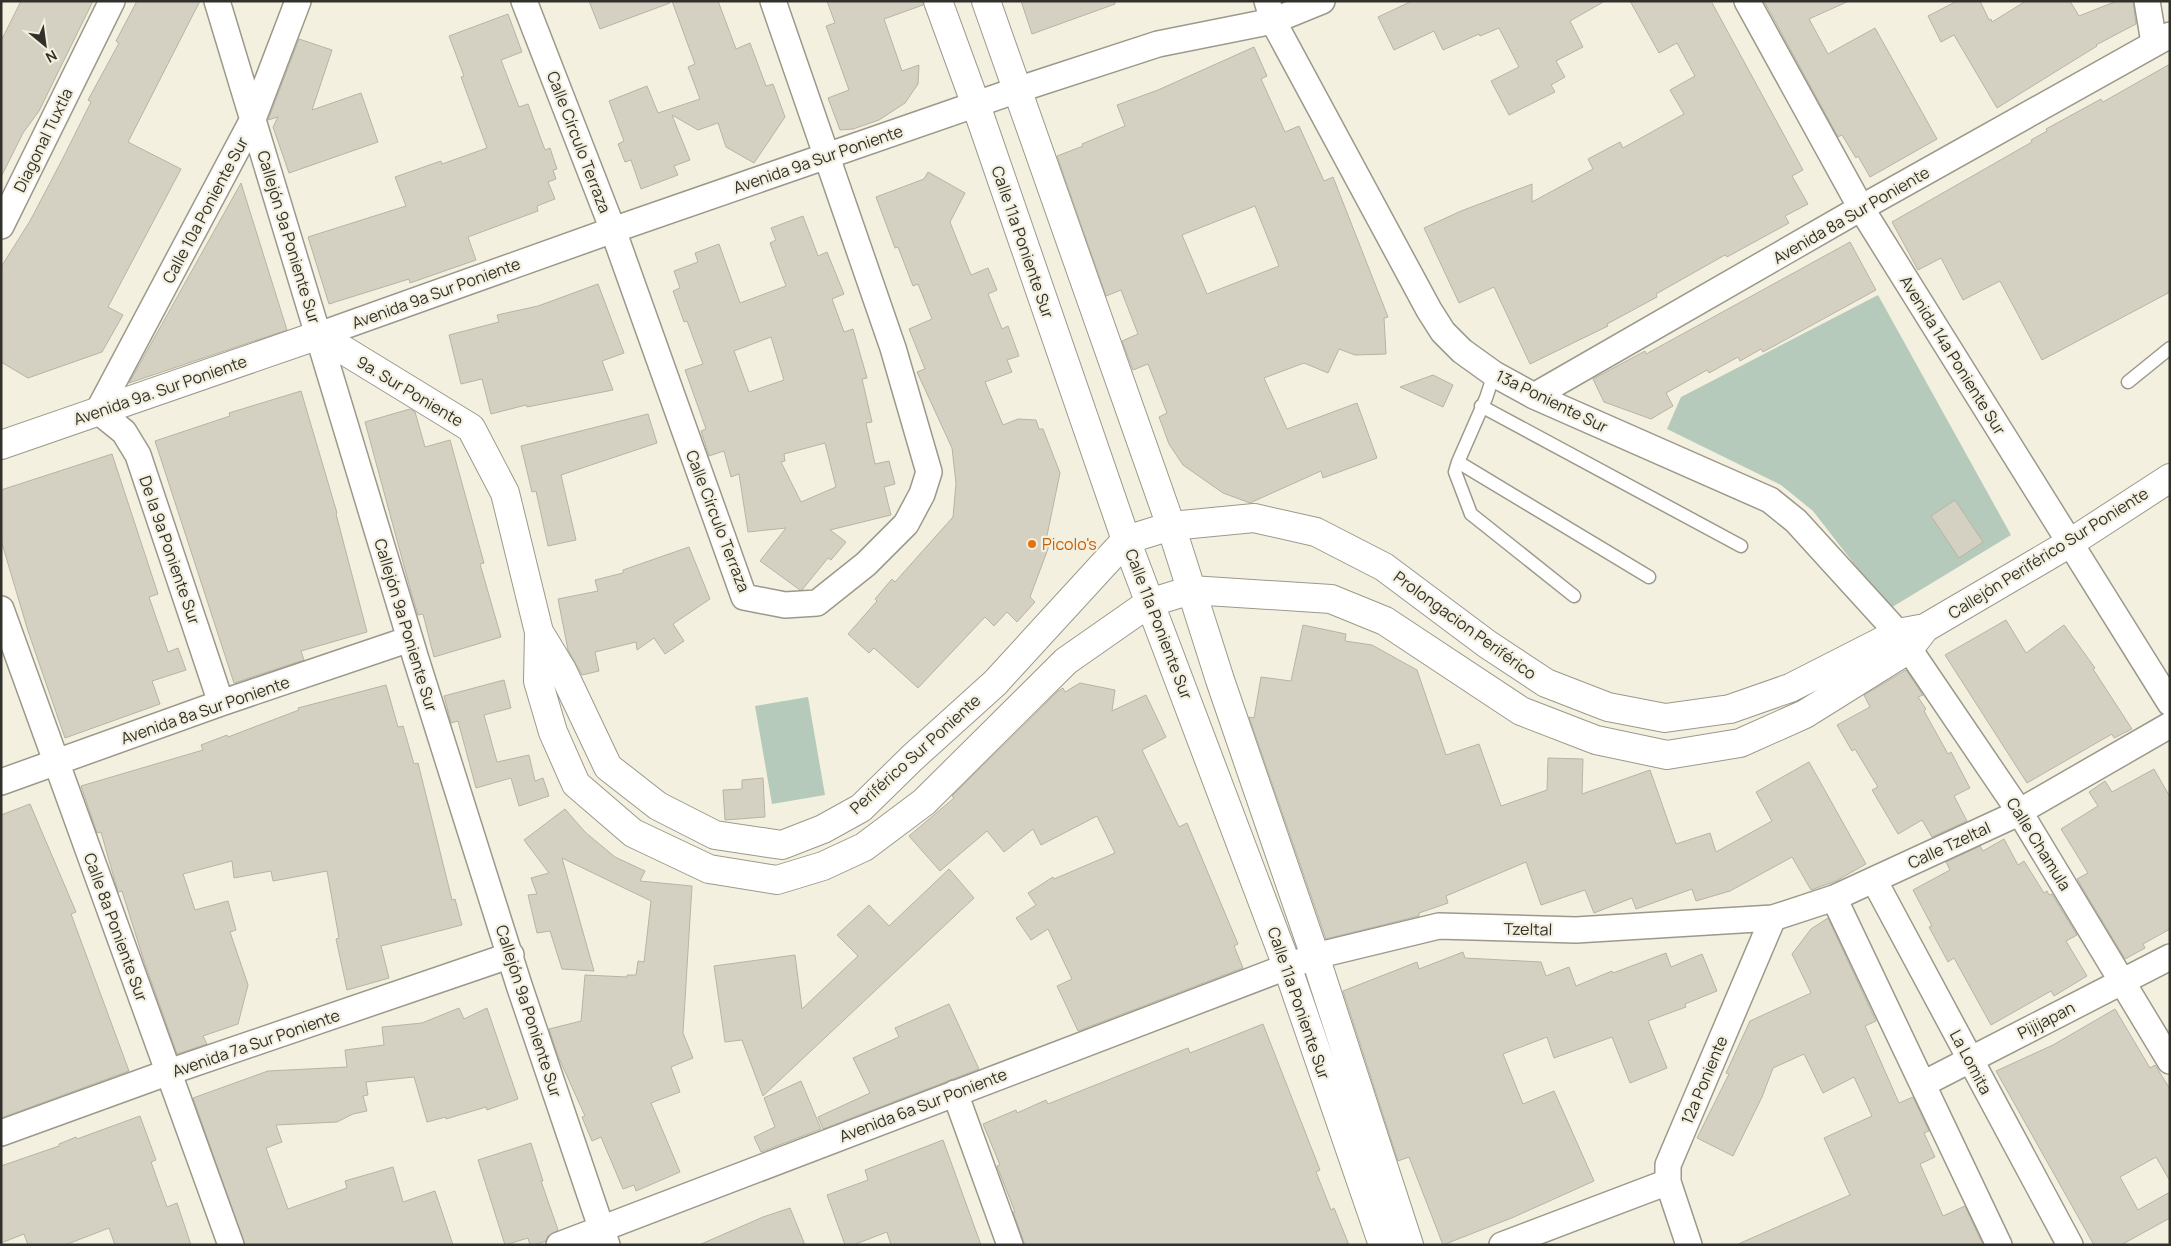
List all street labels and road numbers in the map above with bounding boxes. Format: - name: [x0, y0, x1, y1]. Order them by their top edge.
- street label: Calle Círculo Terraza: [542, 68, 616, 216]
- street label: Diagonal Tuxtla: [8, 84, 78, 196]
- street label: Avenida 9a Sur Poniente: [730, 120, 906, 198]
- street label: Calle 10a Poniente Sur: [157, 133, 253, 287]
- street label: Callejón 9a Poniente Sur: [252, 148, 326, 327]
- street label: Avenida 8a Sur Poniente: [1769, 161, 1933, 269]
- street label: Calle 11a Poniente Sur: [987, 163, 1059, 321]
- street label: Avenida 9a Sur Poniente: [349, 252, 523, 334]
- street label: Avenida 14a Poniente Sur: [1895, 271, 2011, 439]
- street label: Avenida 9a. Sur Poniente: [70, 350, 250, 430]
- street label: 9a. Sur Poniente: [353, 350, 467, 432]
- street label: 13a Poniente Sur: [1492, 364, 1612, 438]
- street label: Calle Círculo Terraza: [681, 447, 755, 595]
- street label: De la 9a Poniente Sur: [134, 473, 206, 627]
- street label: Callejón Periférico Sur Poniente: [1944, 482, 2152, 624]
- street label: Callejón 9a Poniente Sur: [369, 536, 443, 715]
- street label: Calle 11a Poniente Sur: [1120, 546, 1198, 703]
- street label: Prolongacion Periférico: [1389, 566, 1541, 684]
- street label: Avenida 8a Sur Poniente: [118, 671, 292, 749]
- street label: Periférico Sur Poniente: [845, 689, 985, 819]
- street label: Calle Chamula: [2002, 793, 2076, 895]
- street label: Calle Tzeltal: [1904, 816, 1994, 874]
- street label: Calle 8a Poniente Sur: [79, 850, 153, 1004]
- street label: Tzeltal: [1504, 918, 1552, 940]
- street label: Callejón 9a Poniente Sur: [491, 922, 567, 1100]
- street label: Calle 11a Poniente Sur: [1263, 924, 1335, 1082]
- street label: Pijijapan: [2013, 996, 2079, 1044]
- street label: Avenida 7a Sur Poniente: [169, 1004, 343, 1082]
- street label: La Lomita: [1945, 1026, 1997, 1098]
- street label: 12a Poniente: [1676, 1033, 1732, 1127]
- street label: Avenida 6a Sur Poniente: [836, 1063, 1010, 1147]

